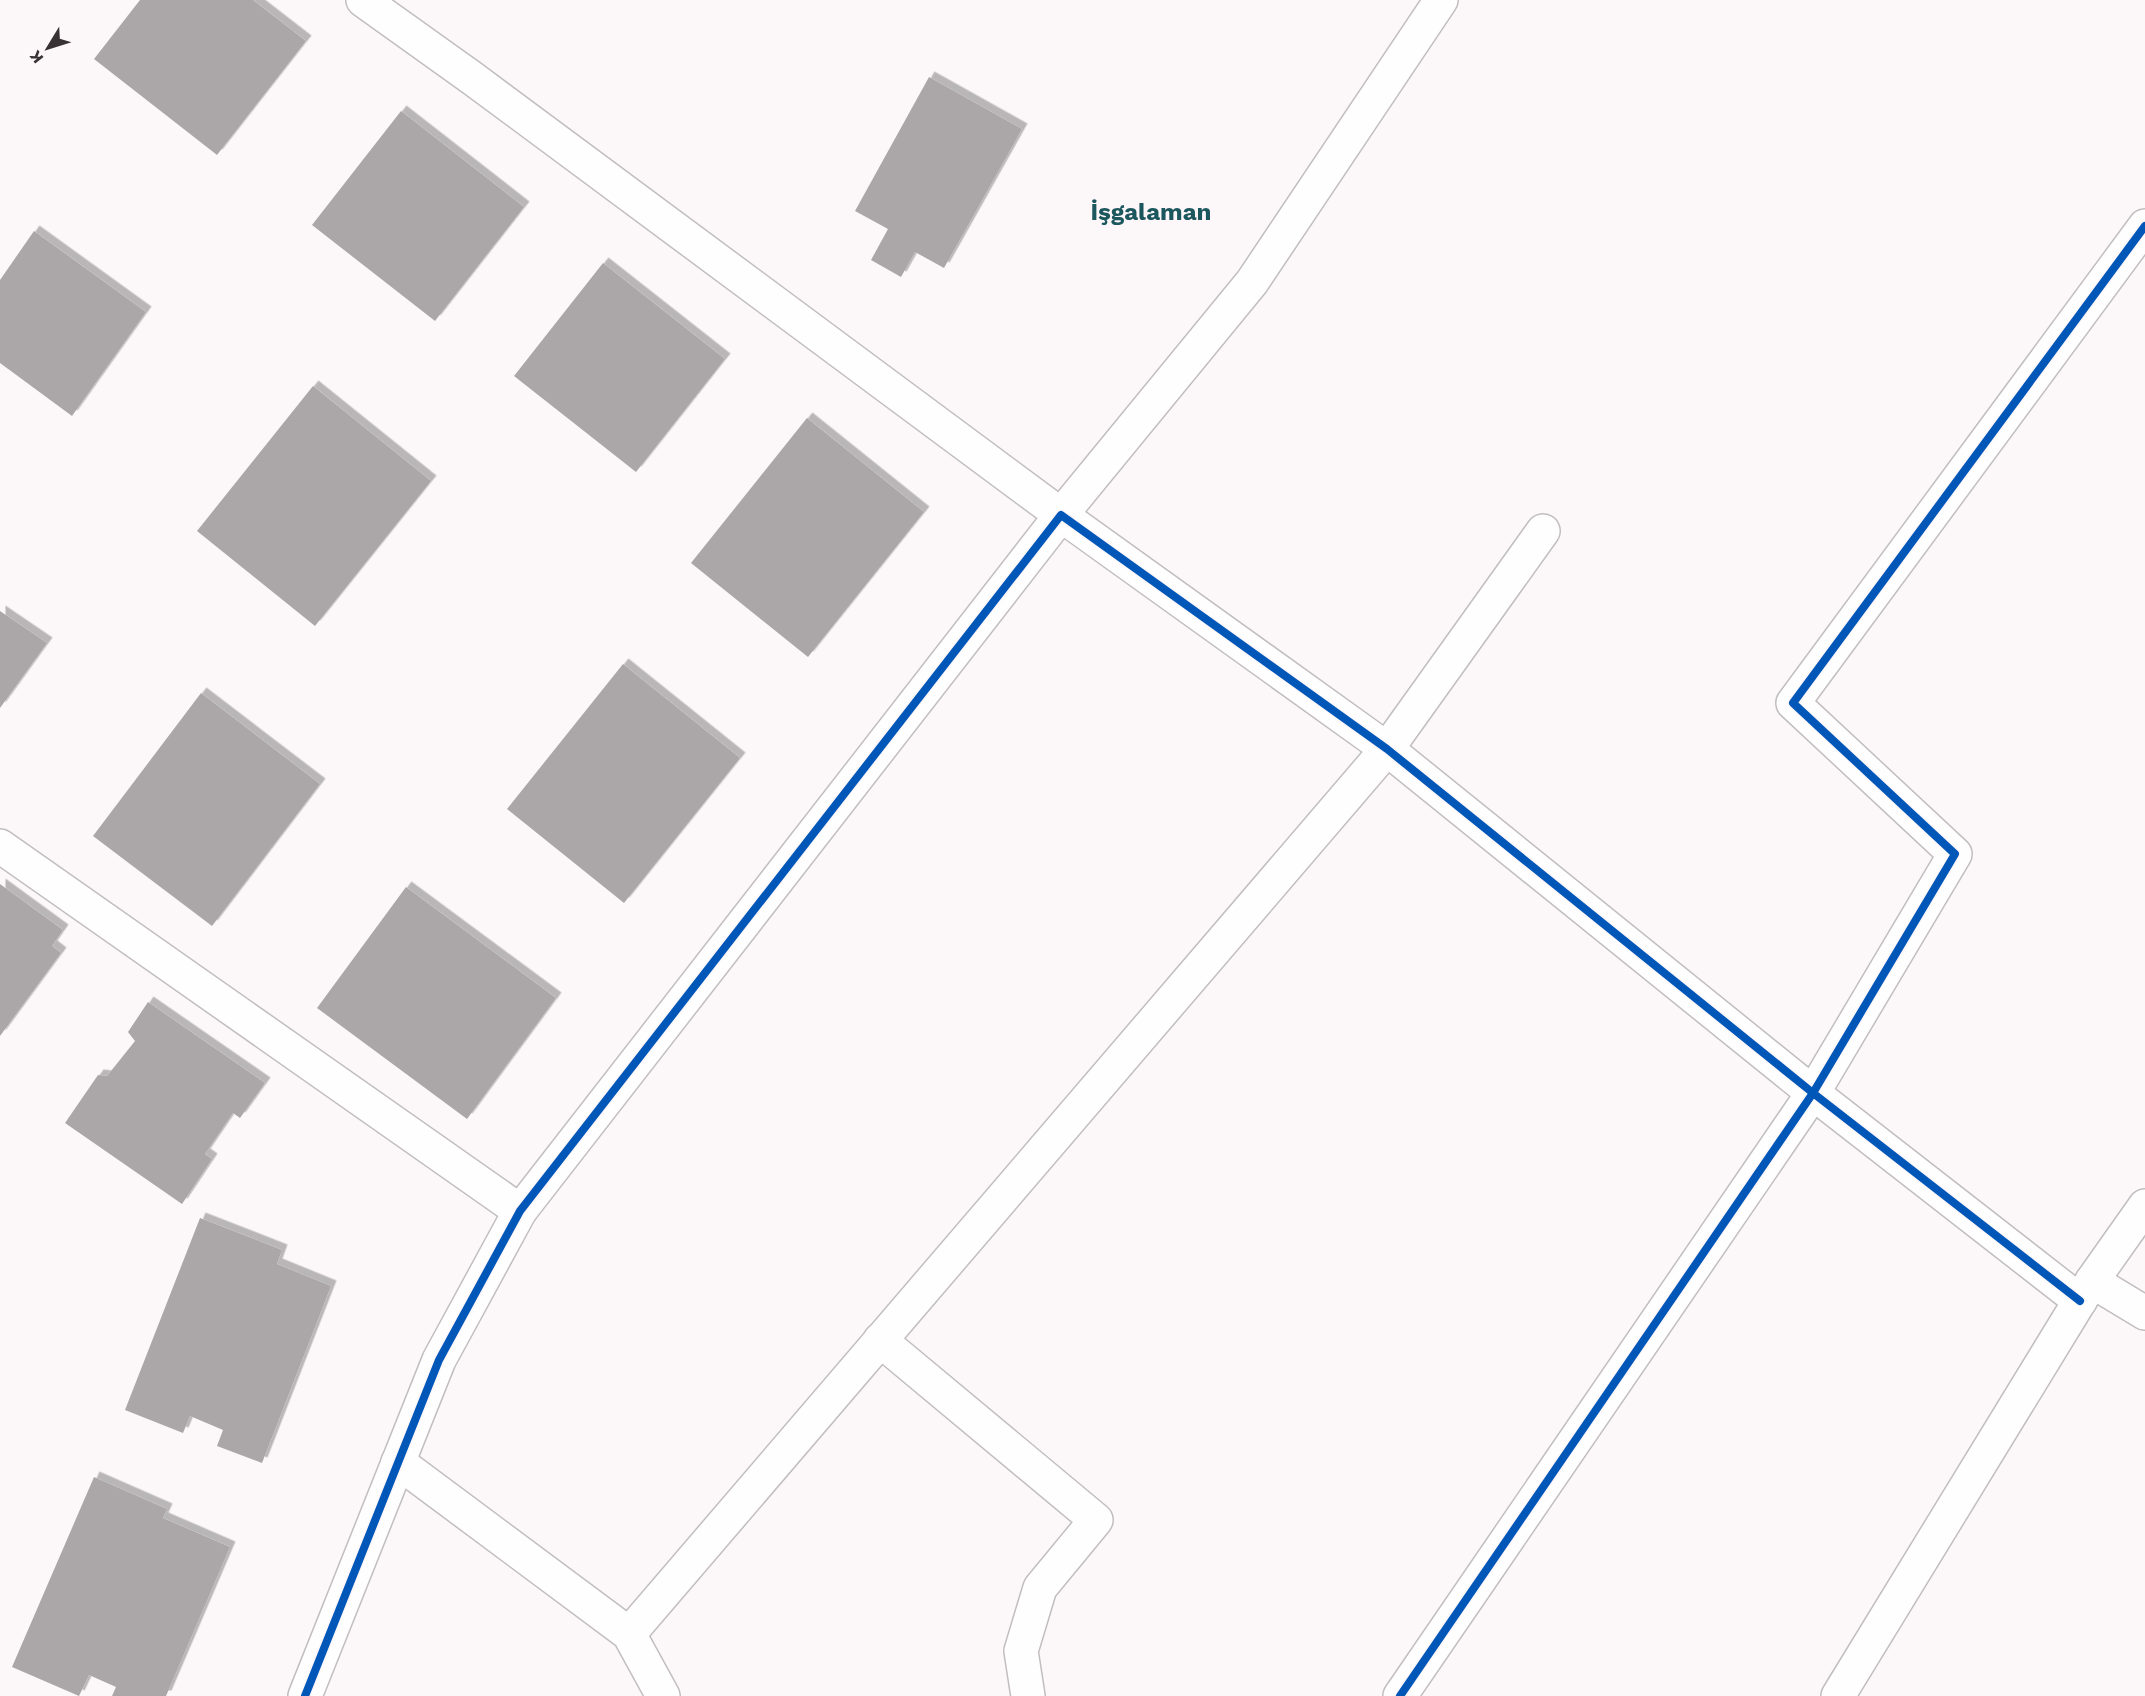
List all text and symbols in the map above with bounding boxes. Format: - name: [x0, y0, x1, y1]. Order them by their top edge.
- north arrow: [18, 18, 78, 78]
- text: K: [26, 47, 47, 67]
- district label: İşgalaman: [1091, 198, 1211, 226]

